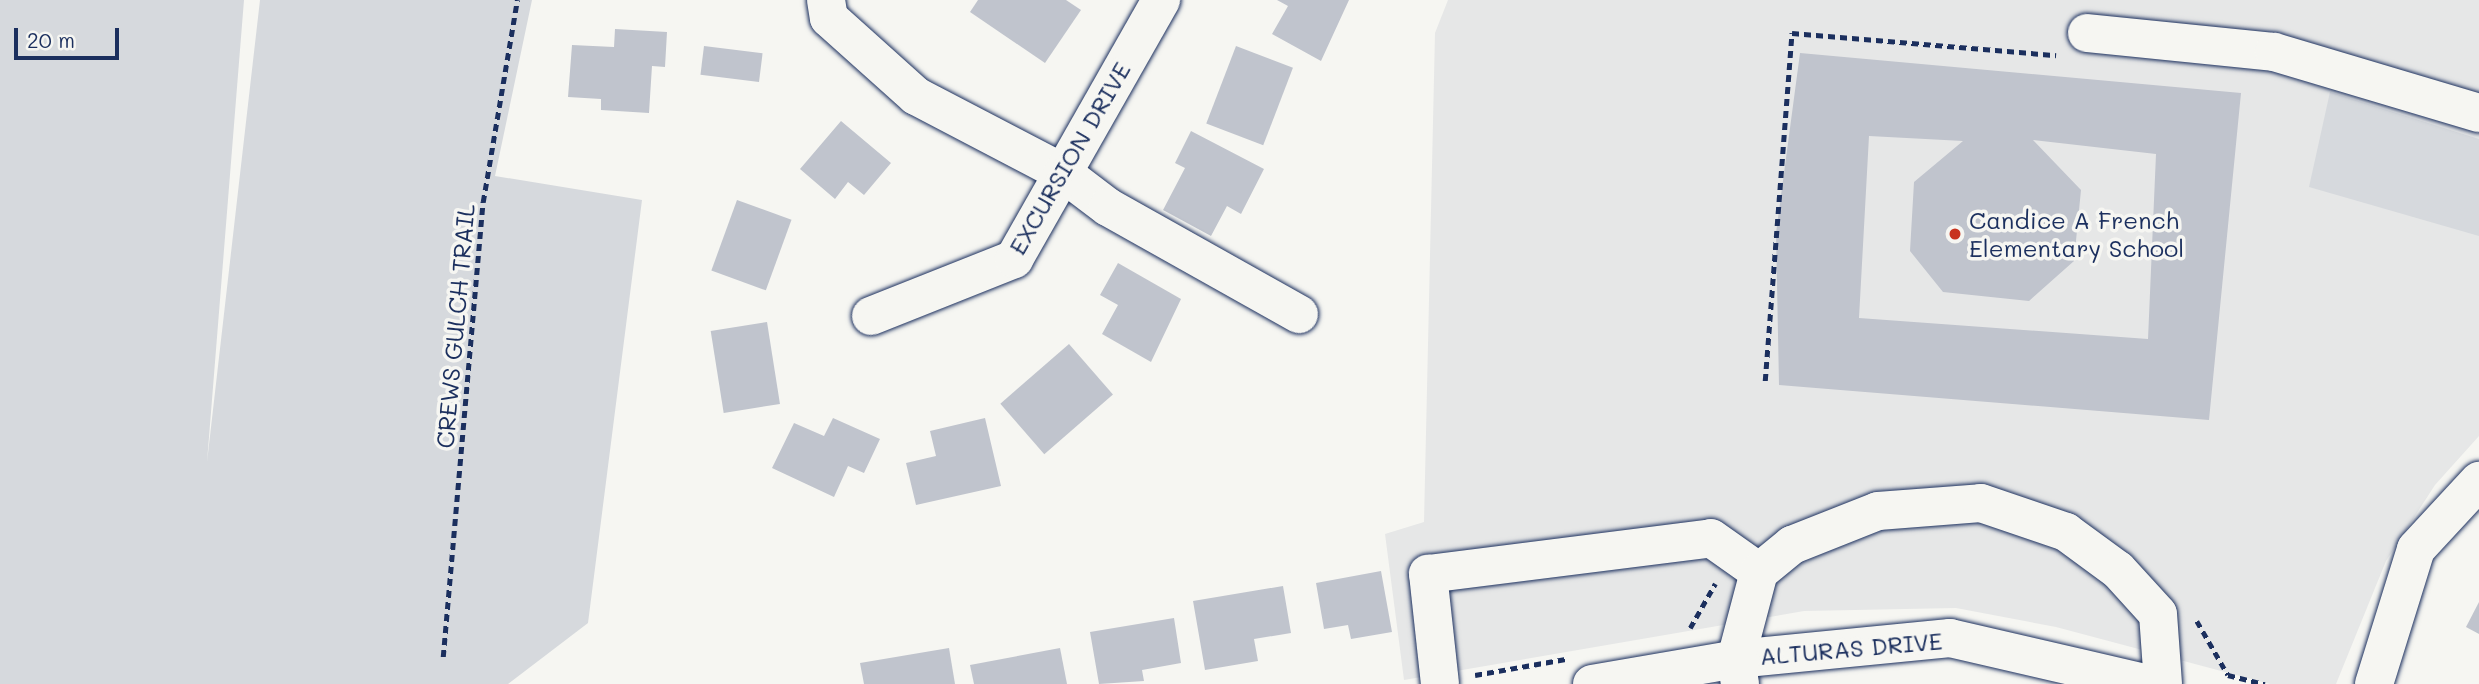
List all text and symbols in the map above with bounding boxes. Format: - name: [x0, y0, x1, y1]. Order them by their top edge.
- scale bar: [18, 14, 122, 58]
- text: 20 m: [27, 26, 75, 53]
- street label: EXCURSION DRIVE: [1002, 57, 1136, 259]
- street label: CREWS GULCH TRAIL: [430, 203, 480, 449]
- place label: Candice A French Elementary School: [1969, 206, 2184, 262]
- marker: Candice A French Elementary School: [1947, 226, 1963, 242]
- street label: ALTURAS DRIVE: [1758, 626, 1944, 670]

